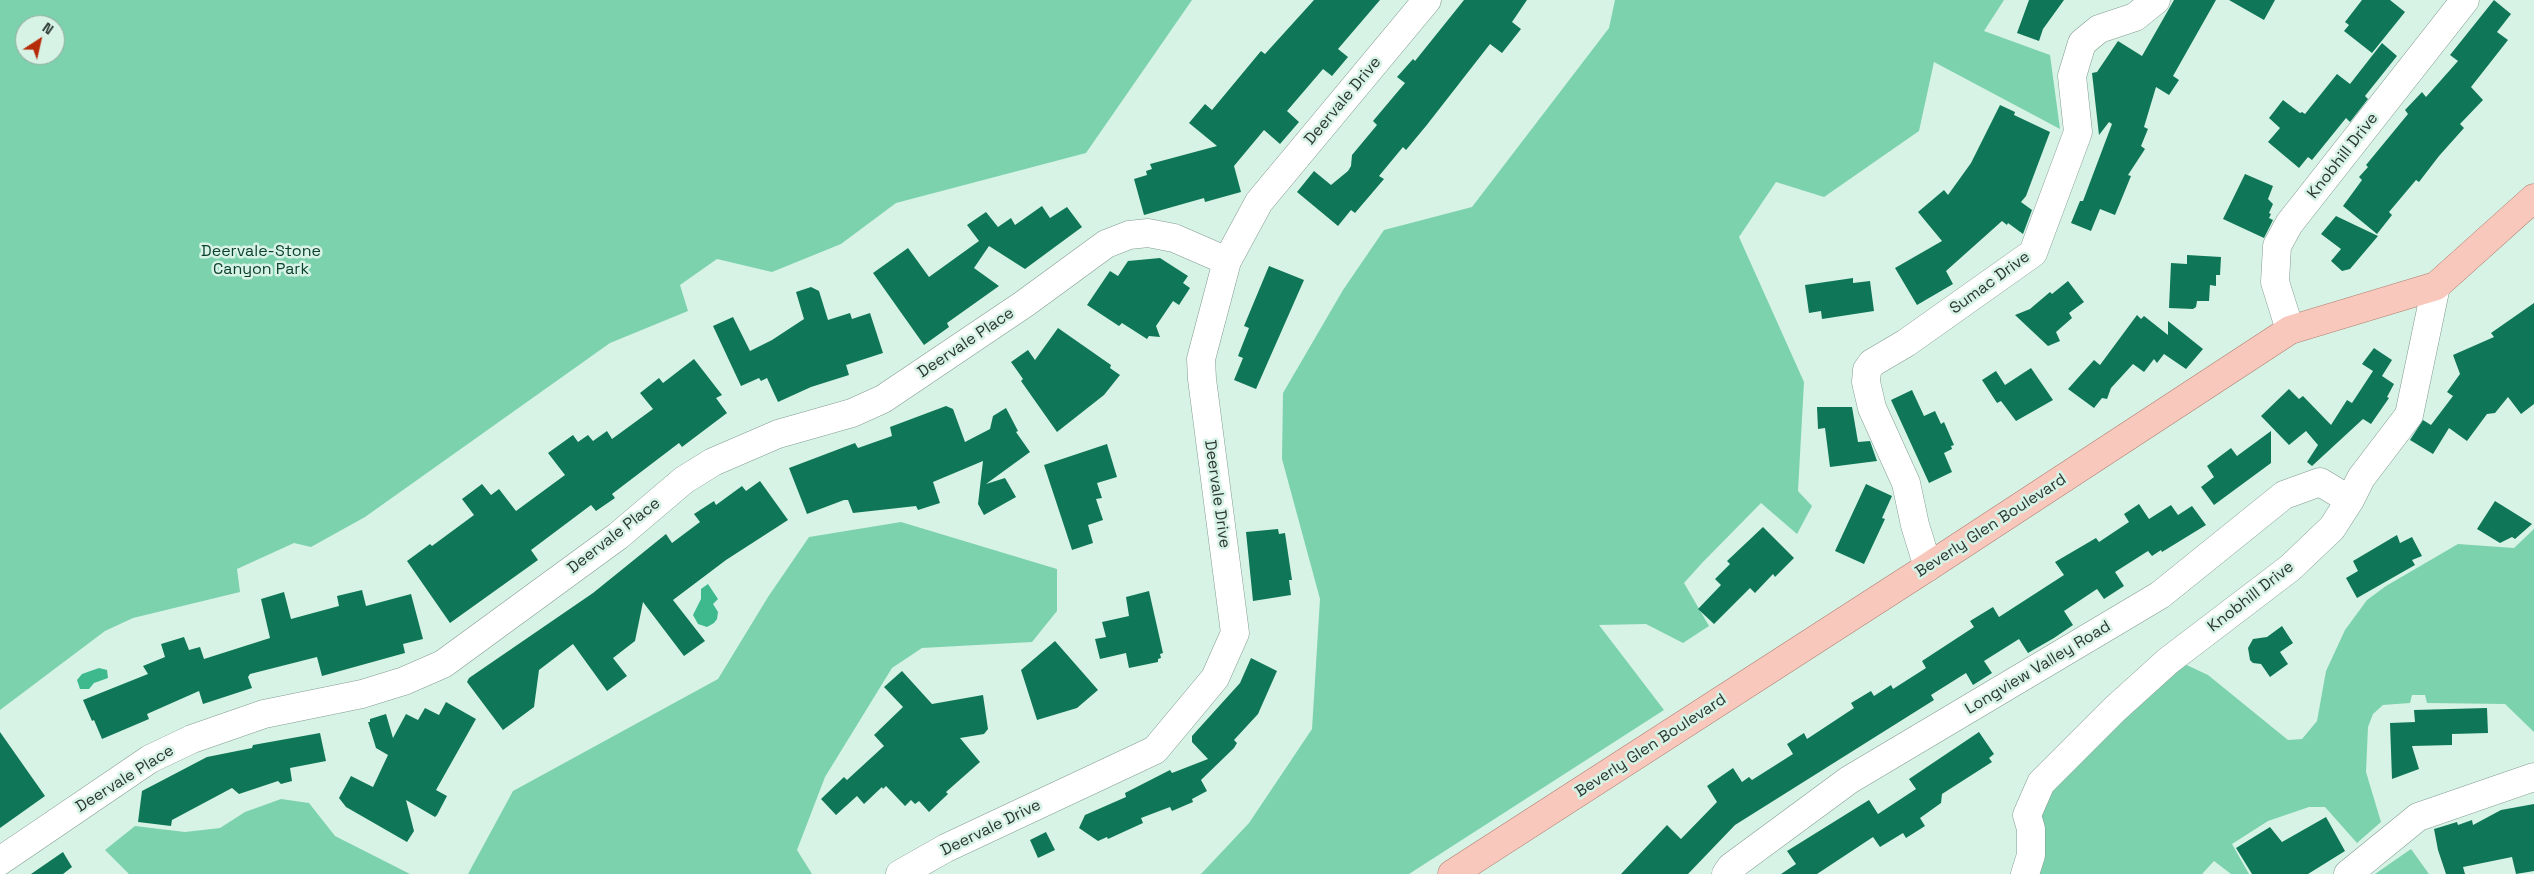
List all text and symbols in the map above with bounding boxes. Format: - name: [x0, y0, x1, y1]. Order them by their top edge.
- north arrow: [15, 15, 65, 65]
- text: N: [39, 18, 57, 39]
- street label: Deervale Drive: [1301, 53, 1385, 149]
- street label: Knobhill Drive: [2303, 109, 2383, 203]
- park label: Deervale-Stone Canyon Park: [201, 242, 321, 280]
- street label: Sumac Drive: [1946, 248, 2034, 318]
- street label: Deervale Place: [914, 304, 1018, 382]
- street label: Deervale Drive: [1200, 439, 1234, 549]
- street label: Beverly Glen Boulevard: [1912, 470, 2070, 582]
- street label: Deervale Place: [564, 494, 664, 578]
- street label: Knobhill Drive: [2204, 557, 2298, 637]
- street label: Longview Valley Road: [1962, 617, 2114, 719]
- street label: Beverly Glen Boulevard: [1572, 690, 1730, 802]
- street label: Deervale Place: [72, 741, 178, 817]
- street label: Deervale Drive: [938, 795, 1044, 861]

